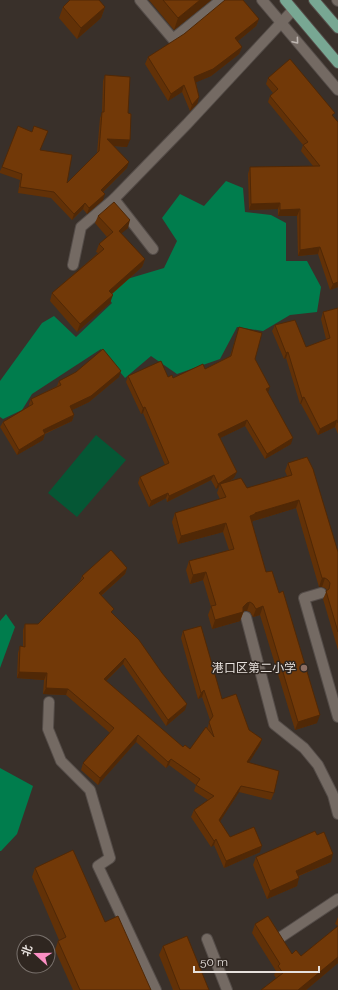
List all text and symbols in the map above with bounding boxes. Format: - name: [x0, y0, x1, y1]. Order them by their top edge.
- one-way arrow: [292, 36, 299, 43]
- place label: 港口区第二小学: [212, 661, 296, 675]
- marker: 港口区第二小学: [299, 663, 309, 673]
- north arrow: [16, 934, 56, 974]
- text: 北: [19, 943, 35, 958]
- scale bar: [194, 948, 319, 974]
- text: 50 m: [200, 955, 228, 969]

